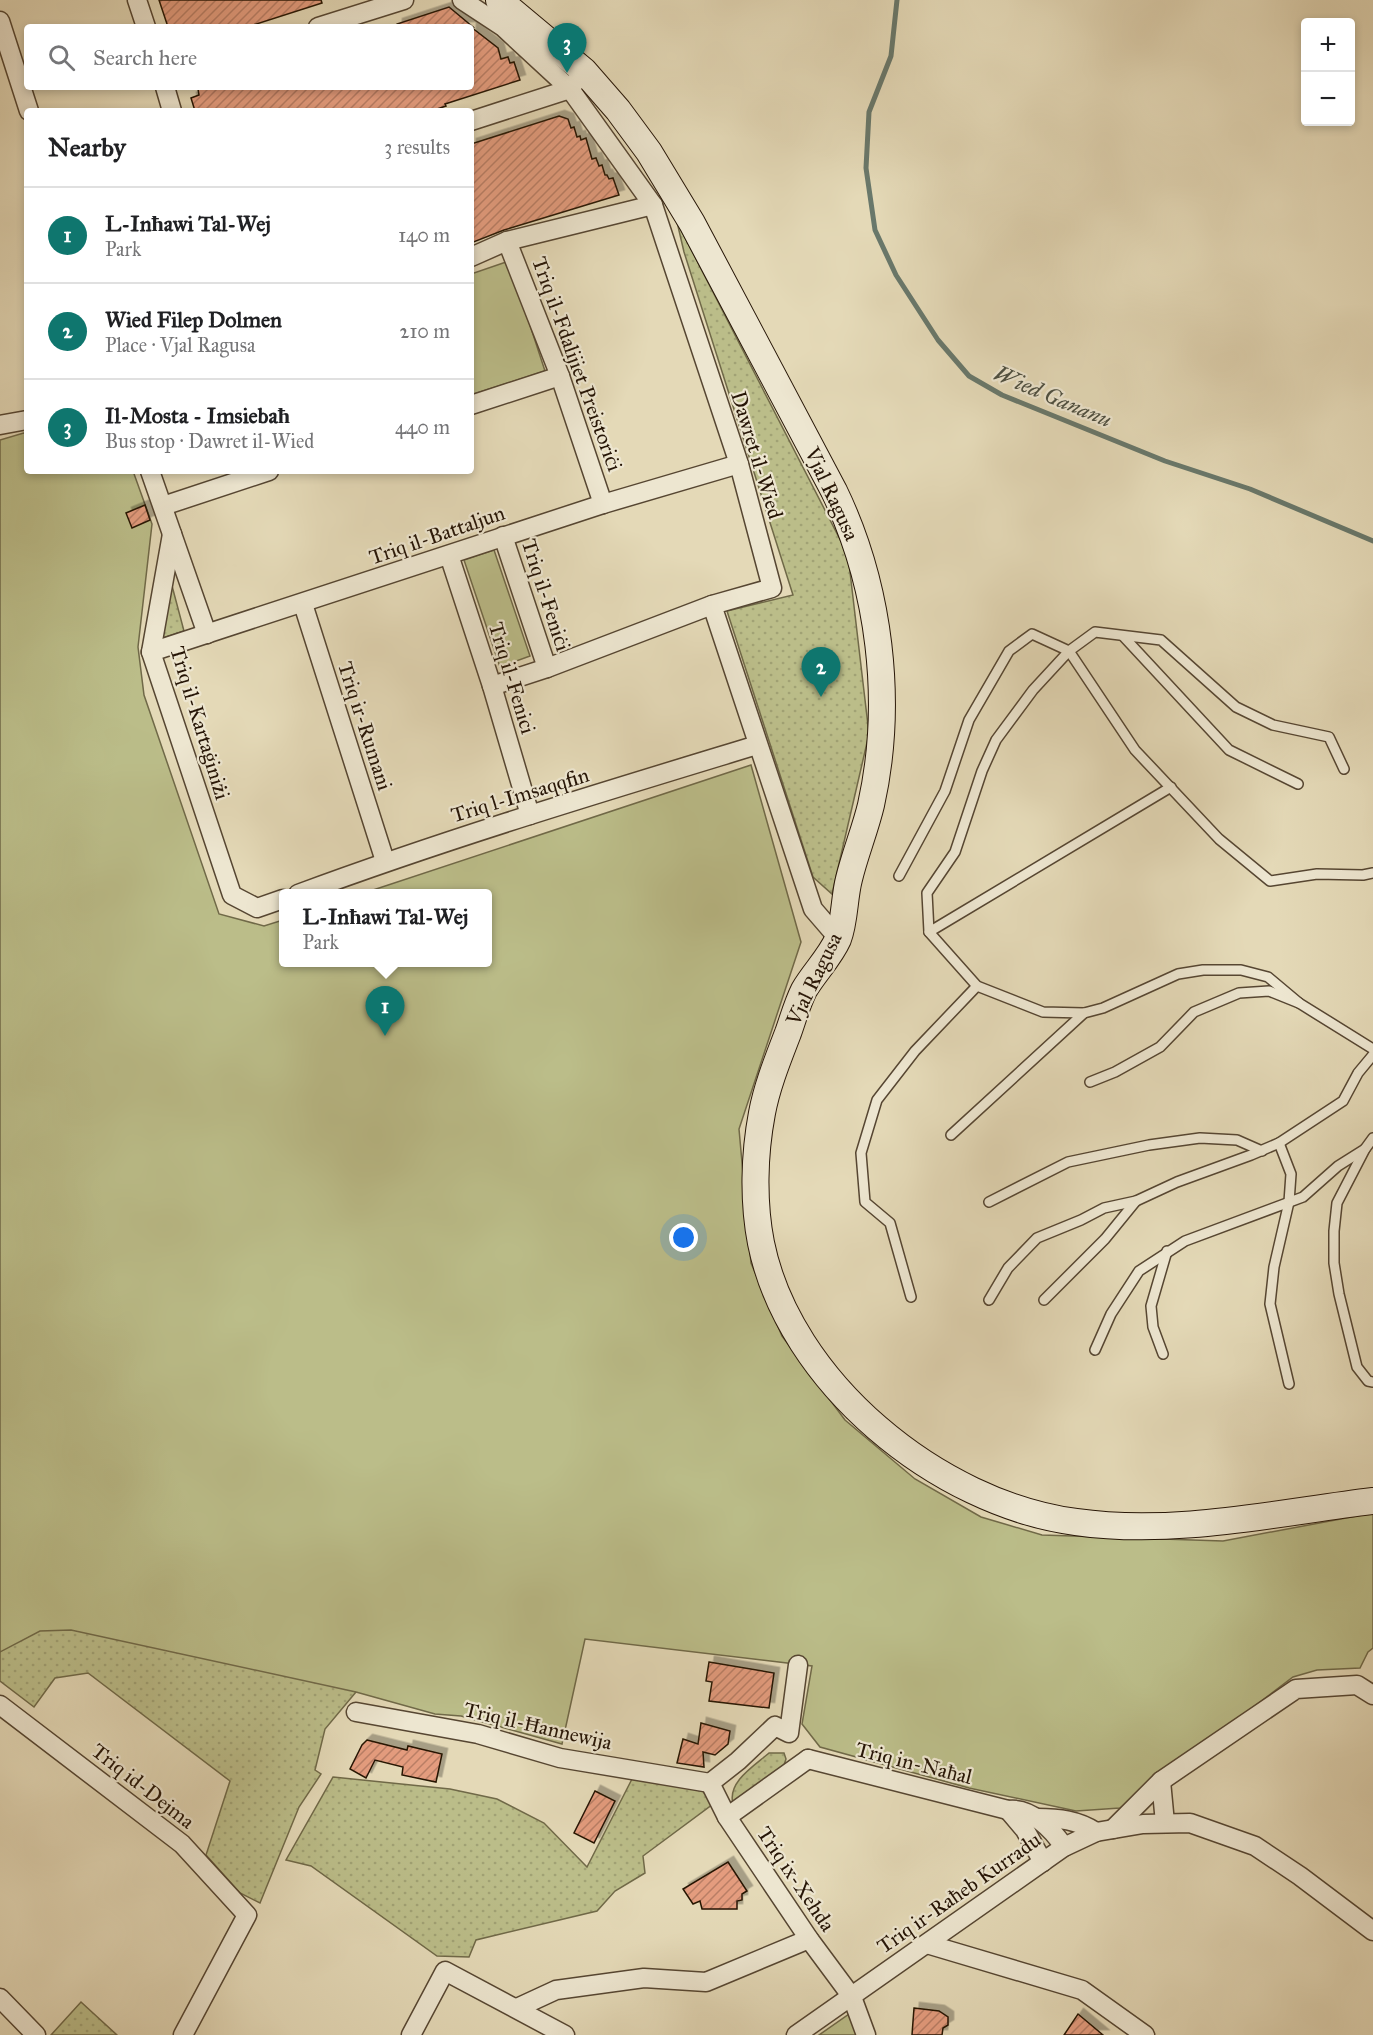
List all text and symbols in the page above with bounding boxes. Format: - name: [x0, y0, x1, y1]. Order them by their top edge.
- map controls: [1301, 18, 1355, 126]
- button: +: [1301, 18, 1355, 72]
- pin: 3: [548, 23, 586, 73]
- search box: [24, 24, 474, 90]
- icon: search: [45, 41, 78, 74]
- text: Search here: [93, 44, 197, 71]
- button: −: [1301, 72, 1355, 126]
- text: Nearby: [48, 131, 126, 163]
- text: 3 results: [384, 135, 450, 159]
- text: L-Inħawi Tal-Wej: [105, 210, 271, 237]
- text: 1: [64, 223, 71, 247]
- text: 140 m: [398, 223, 450, 247]
- text: Park: [105, 237, 141, 261]
- street label: Triq il-Fdalijiet Preistoriċi: [526, 253, 628, 475]
- text: Wied Filep Dolmen: [105, 306, 282, 333]
- text: 2: [63, 319, 72, 343]
- text: 210 m: [400, 319, 450, 343]
- text: Place · Vjal Ragusa: [105, 333, 255, 357]
- water label: Wied Gananu: [990, 360, 1116, 433]
- street label: Dawret il-Wied: [725, 388, 789, 523]
- text: Il-Mosta - Imsiebaħ: [105, 402, 290, 429]
- text: 3: [64, 415, 72, 439]
- text: 440 m: [395, 415, 450, 439]
- text: Bus stop · Dawret il-Wied: [105, 429, 314, 453]
- street label: Vjal Ragusa: [799, 442, 865, 545]
- street label: Triq il-Battaljun: [366, 500, 508, 570]
- street label: Triq il-Feniċi: [516, 536, 576, 655]
- street label: Triq il-Fenici: [483, 619, 541, 737]
- street label: Triq il-Kartaġiniżi: [164, 643, 236, 803]
- pin: 2: [802, 648, 840, 697]
- street label: Triq ir-Rumani: [332, 658, 398, 794]
- street label: Triq l-Imsaqqfin: [448, 762, 592, 828]
- popup: [279, 889, 492, 967]
- text: L-Inħawi Tal-Wej: [303, 903, 468, 930]
- street label: Vjal Ragusa: [780, 928, 848, 1031]
- text: Park: [303, 930, 339, 954]
- pin: 1: [366, 986, 404, 1036]
- your location: [669, 1223, 698, 1252]
- street label: Triq il-Ħannewija: [461, 1696, 615, 1756]
- street label: Triq in-Naħal: [853, 1736, 975, 1790]
- street label: Triq id-Dejma: [86, 1738, 200, 1834]
- street label: Triq ix-Xehda: [751, 1821, 841, 1937]
- street label: Triq ir-Raħeb Kurradu: [872, 1827, 1046, 1959]

